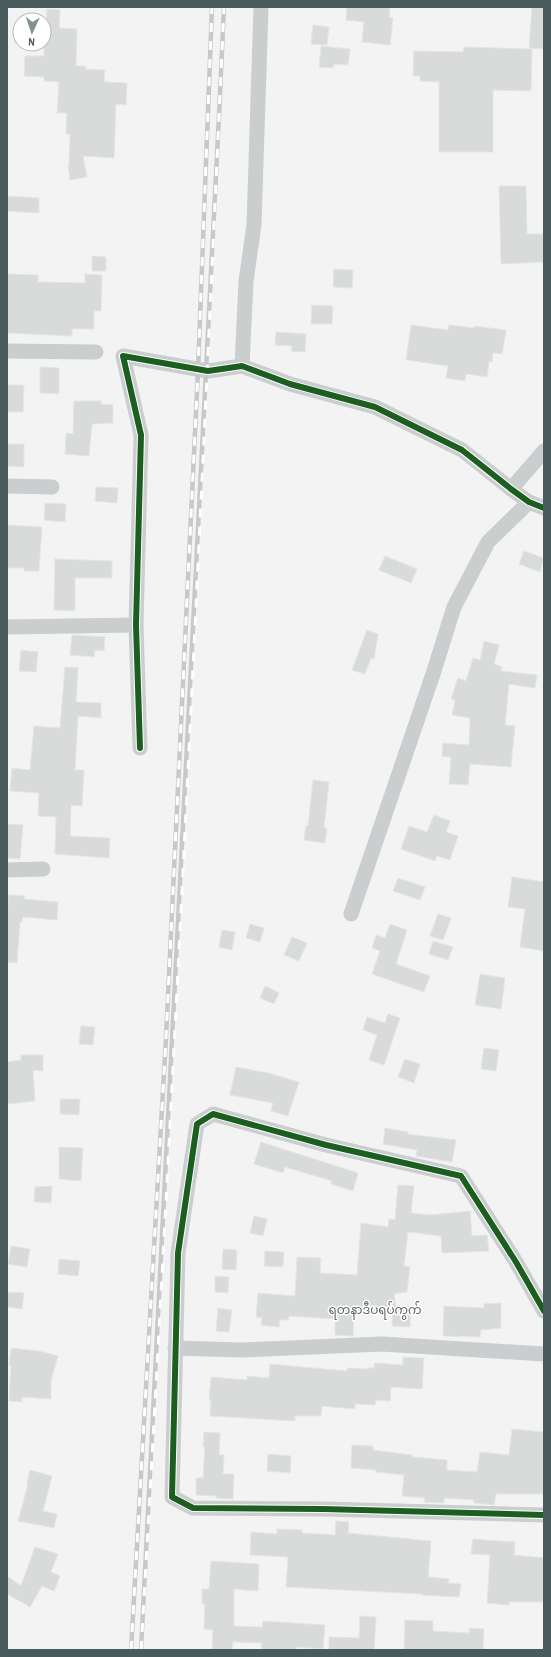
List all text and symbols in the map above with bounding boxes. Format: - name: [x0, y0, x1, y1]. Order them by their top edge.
- north arrow: [12, 12, 52, 52]
- text: N: [28, 35, 35, 49]
- district label: ရတနာဒီပရပ်ကွက်: [328, 1301, 422, 1320]

